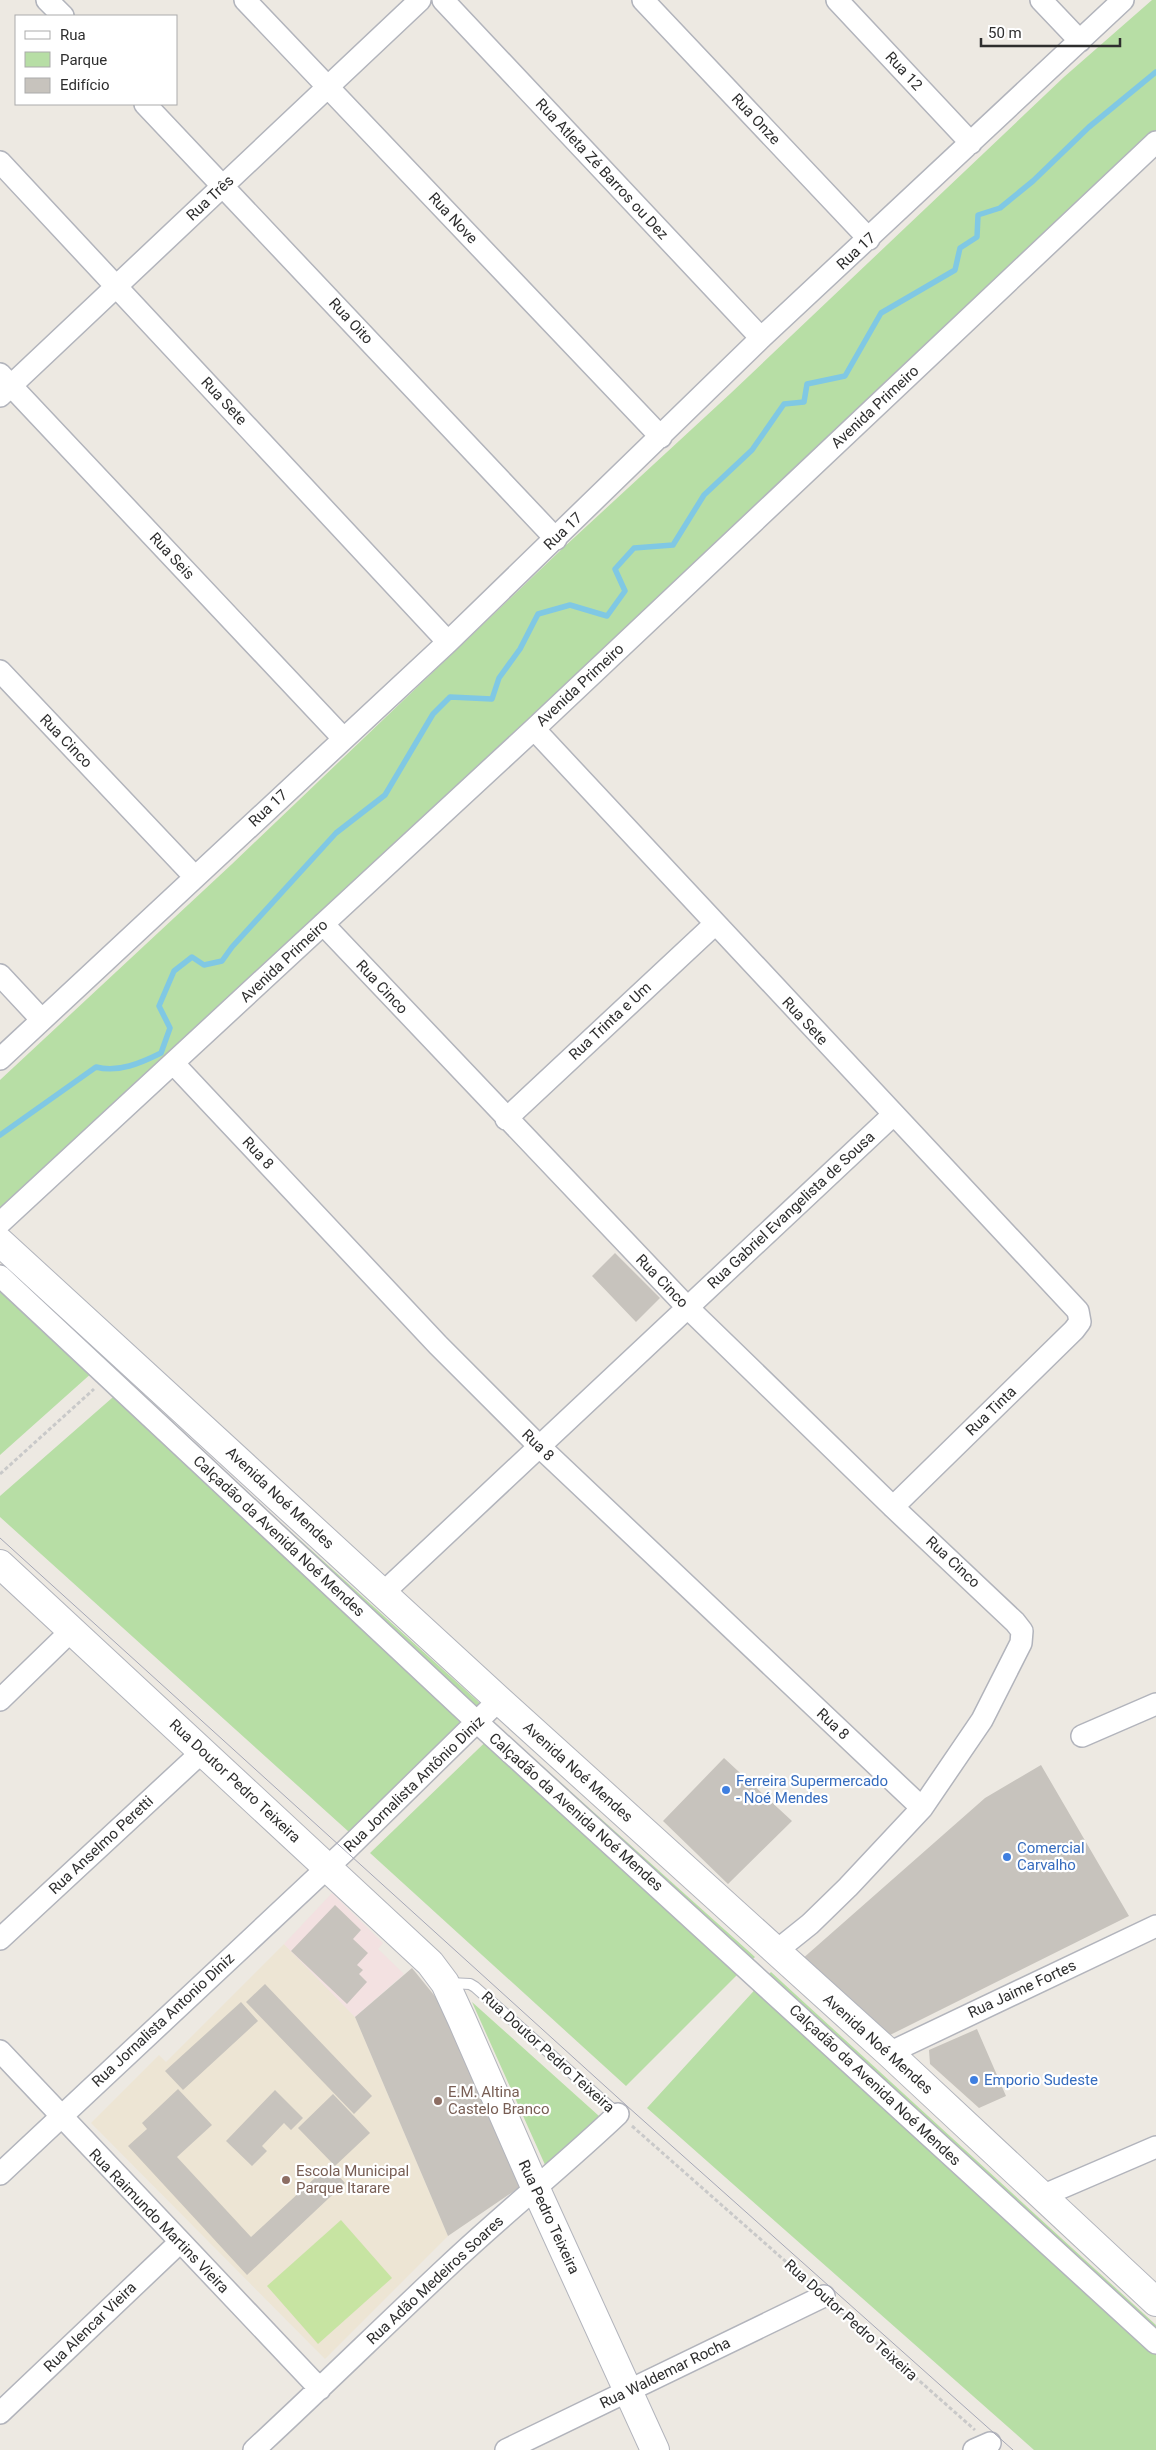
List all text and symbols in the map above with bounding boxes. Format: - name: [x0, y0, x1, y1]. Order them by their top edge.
- legend: [15, 15, 178, 105]
- scale bar: [981, 15, 1120, 47]
- text: 50 m: [988, 24, 1022, 42]
- text: Rua: [60, 26, 86, 44]
- street label: Rua 12: [882, 48, 926, 94]
- text: Parque: [60, 51, 107, 69]
- text: Edifício: [60, 76, 109, 94]
- street label: Rua Onze: [728, 90, 784, 148]
- street label: Rua Atleta Zé Barros ou Dez: [532, 95, 672, 243]
- street label: Rua Três: [183, 172, 237, 224]
- street label: Rua Nove: [425, 189, 481, 247]
- street label: Rua 17: [833, 229, 879, 273]
- street label: Rua Oito: [325, 294, 377, 348]
- street label: Avenida Primeiro: [827, 362, 923, 452]
- street label: Rua Sete: [197, 373, 251, 429]
- street label: Rua 17: [540, 508, 586, 554]
- street label: Rua Seis: [146, 529, 198, 583]
- street label: Avenida Primeiro: [532, 640, 628, 730]
- street label: Rua Cinco: [36, 710, 96, 772]
- street label: Rua 17: [245, 786, 291, 830]
- street label: Avenida Primeiro: [236, 916, 332, 1006]
- street label: Rua Cinco: [352, 956, 412, 1018]
- street label: Rua Trinta e Um: [565, 978, 655, 1064]
- street label: Rua Sete: [778, 993, 832, 1049]
- street label: Rua Gabriel Evangelista de Sousa: [704, 1128, 878, 1292]
- street label: Rua 8: [239, 1133, 277, 1173]
- street label: Rua Cinco: [632, 1250, 692, 1312]
- street label: Rua Tinta: [962, 1383, 1020, 1439]
- street label: Rua 8: [518, 1425, 558, 1465]
- street label: Avenida Noé Mendes: [222, 1443, 338, 1553]
- street label: Calçadão da Avenida Noé Mendes: [189, 1452, 369, 1620]
- street label: Rua Cinco: [922, 1532, 984, 1592]
- street label: Rua 8: [813, 1705, 853, 1743]
- street label: Rua Jornalista Antônio Diniz: [340, 1712, 488, 1856]
- street label: Rua Doutor Pedro Teixeira: [166, 1716, 304, 1846]
- street label: Avenida Noé Mendes: [519, 1718, 637, 1826]
- street label: Calçadão da Avenida Noé Mendes: [485, 1729, 667, 1895]
- place label: Ferreira Supermercado - Noé Mendes: [736, 1772, 888, 1807]
- marker: Ferreira Supermercado - Noé Mendes: [720, 1784, 732, 1796]
- street label: Rua Anselmo Peretti: [45, 1792, 157, 1898]
- place label: Comercial Carvalho: [1017, 1839, 1085, 1874]
- marker: Comercial Carvalho: [1001, 1851, 1013, 1863]
- street label: Rua Jornalista Antonio Diniz: [88, 1949, 238, 2091]
- street label: Rua Jaime Fortes: [965, 1956, 1079, 2022]
- street label: Rua Doutor Pedro Teixeira: [478, 1988, 618, 2116]
- street label: Avenida Noé Mendes: [819, 1990, 937, 2098]
- street label: Calçadão da Avenida Noé Mendes: [785, 2001, 965, 2169]
- place label: Emporio Sudeste: [984, 2071, 1098, 2089]
- marker: Emporio Sudeste: [968, 2074, 980, 2086]
- place label: E.M. Altina Castelo Branco: [448, 2083, 549, 2118]
- marker: E.M. Altina Castelo Branco: [432, 2095, 444, 2107]
- street label: Rua Raimundo Martins Vieira: [85, 2145, 233, 2297]
- street label: Rua Pedro Teixeira: [515, 2157, 583, 2277]
- place label: Escola Municipal Parque Itarare: [296, 2162, 409, 2197]
- marker: Escola Municipal Parque Itarare: [280, 2174, 292, 2186]
- street label: Rua Adão Medeiros Soares: [363, 2212, 507, 2348]
- street label: Rua Doutor Pedro Teixeira: [781, 2256, 921, 2384]
- street label: Rua Alencar Vieira: [40, 2278, 140, 2376]
- street label: Rua Waldemar Rocha: [597, 2334, 733, 2412]

